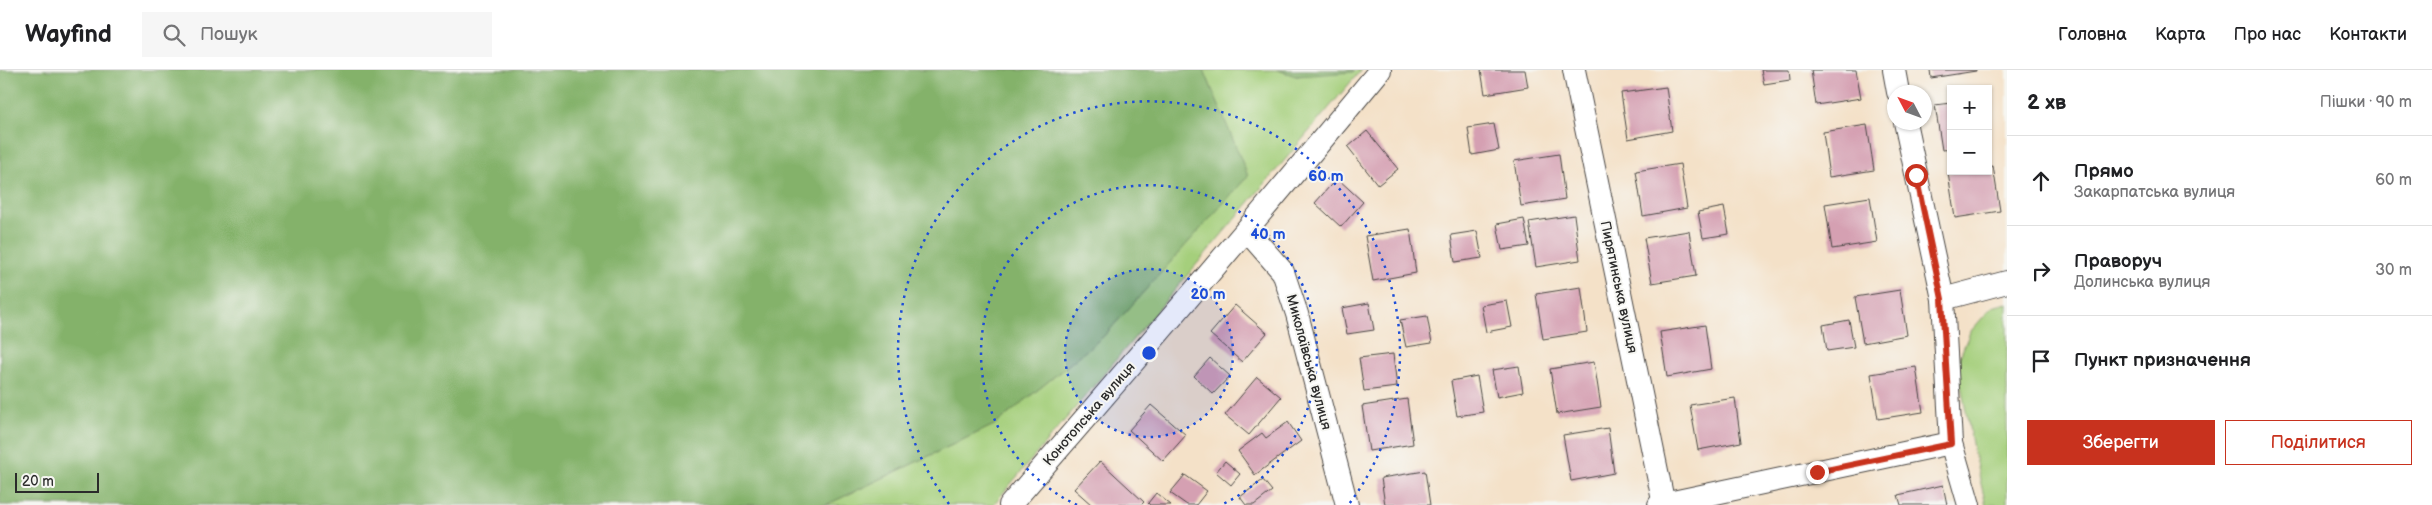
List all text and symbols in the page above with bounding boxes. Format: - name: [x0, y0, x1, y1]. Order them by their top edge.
- search box: [142, 12, 492, 57]
- text: Wayfind: [25, 20, 112, 49]
- icon: search: [160, 21, 188, 49]
- text: Пошук: [200, 23, 258, 46]
- text: Головна: [2058, 24, 2127, 45]
- text: Карта: [2155, 24, 2206, 45]
- text: Про нас: [2234, 24, 2301, 45]
- text: Контакти: [2329, 24, 2407, 45]
- north arrow: [1887, 85, 1932, 130]
- map controls: [1947, 85, 1992, 175]
- button: +: [1947, 85, 1992, 130]
- text: 2 хв: [2027, 90, 2066, 115]
- text: Пішки · 90 m: [2320, 93, 2412, 112]
- button: −: [1947, 130, 1992, 175]
- text: Прямо: [2074, 160, 2134, 183]
- route start: [1905, 164, 1928, 187]
- text: 60 m: [1308, 167, 1344, 186]
- icon: ahead: [2027, 167, 2055, 195]
- text: 60 m: [2375, 171, 2412, 190]
- text: Закарпатська вулиця: [2074, 183, 2235, 202]
- street label: Пирятинська вулиця: [1597, 219, 1641, 355]
- text: 40 m: [1250, 225, 1286, 244]
- text: Праворуч: [2074, 250, 2162, 273]
- icon: right: [2027, 257, 2055, 285]
- text: 30 m: [2375, 261, 2412, 280]
- text: Долинська вулиця: [2074, 273, 2210, 292]
- text: 20 m: [1191, 285, 1226, 304]
- street label: Миколаївська вулиця: [1283, 292, 1335, 432]
- centre of rings: [1140, 344, 1158, 362]
- icon: arrive: [2027, 347, 2055, 375]
- text: Пункт призначення: [2074, 349, 2251, 372]
- street label: Конотопська вулиця: [1039, 359, 1139, 469]
- button: Зберегти: [2027, 420, 2215, 465]
- button: Поділитися: [2225, 420, 2412, 465]
- route end: [1806, 461, 1829, 484]
- scale bar: [15, 470, 99, 493]
- text: 20 m: [22, 473, 54, 490]

